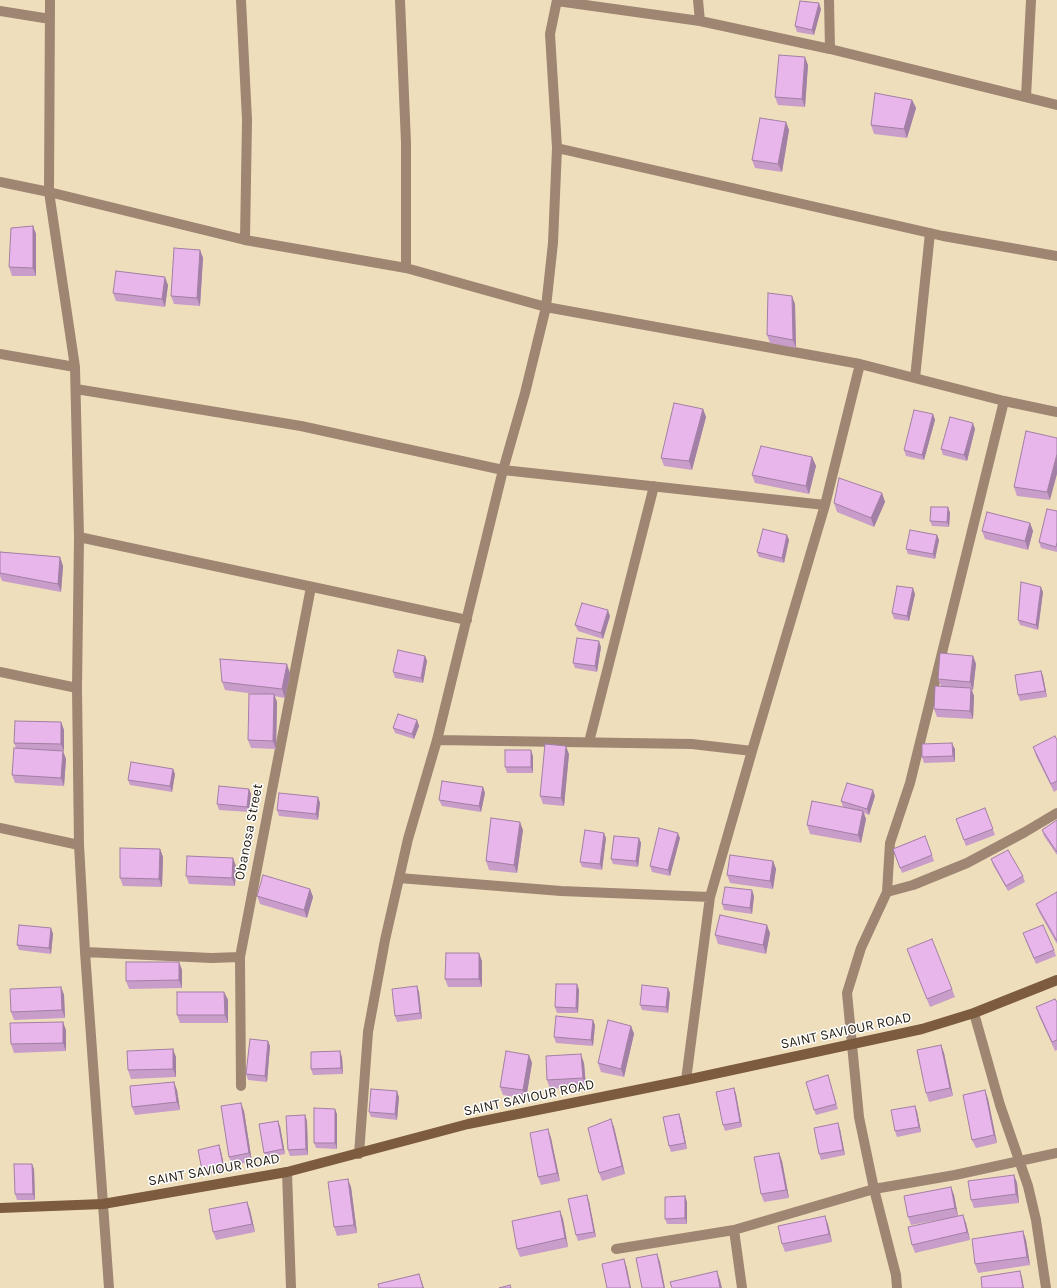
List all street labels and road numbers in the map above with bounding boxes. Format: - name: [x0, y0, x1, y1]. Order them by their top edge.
- street label: Obanosa Street: [231, 782, 267, 882]
- street label: SAINT SAVIOUR ROAD: [779, 1009, 913, 1053]
- street label: SAINT SAVIOUR ROAD: [462, 1076, 596, 1120]
- street label: SAINT SAVIOUR ROAD: [147, 1150, 281, 1190]

